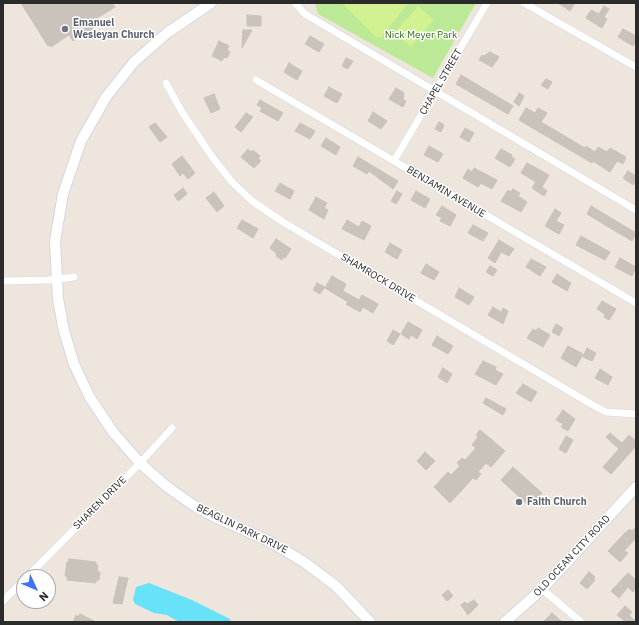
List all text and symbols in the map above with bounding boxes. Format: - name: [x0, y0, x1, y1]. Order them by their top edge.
- place label: Emanuel Wesleyan Church: [73, 17, 154, 40]
- marker: Emanuel Wesleyan Church: [60, 24, 70, 34]
- park label: Nick Meyer Park: [385, 29, 457, 41]
- street label: CHAPEL STREET: [417, 47, 465, 117]
- street label: BENJAMIN AVENUE: [404, 164, 488, 220]
- street label: SHAMROCK DRIVE: [339, 251, 417, 305]
- street label: SHAREN DRIVE: [71, 474, 129, 532]
- place label: Faith Church: [527, 496, 587, 508]
- marker: Faith Church: [514, 497, 524, 507]
- street label: BEAGLIN PARK DRIVE: [194, 502, 290, 556]
- street label: OLD OCEAN CITY ROAD: [531, 513, 613, 599]
- north arrow: [16, 569, 56, 609]
- text: N: [36, 589, 52, 604]

